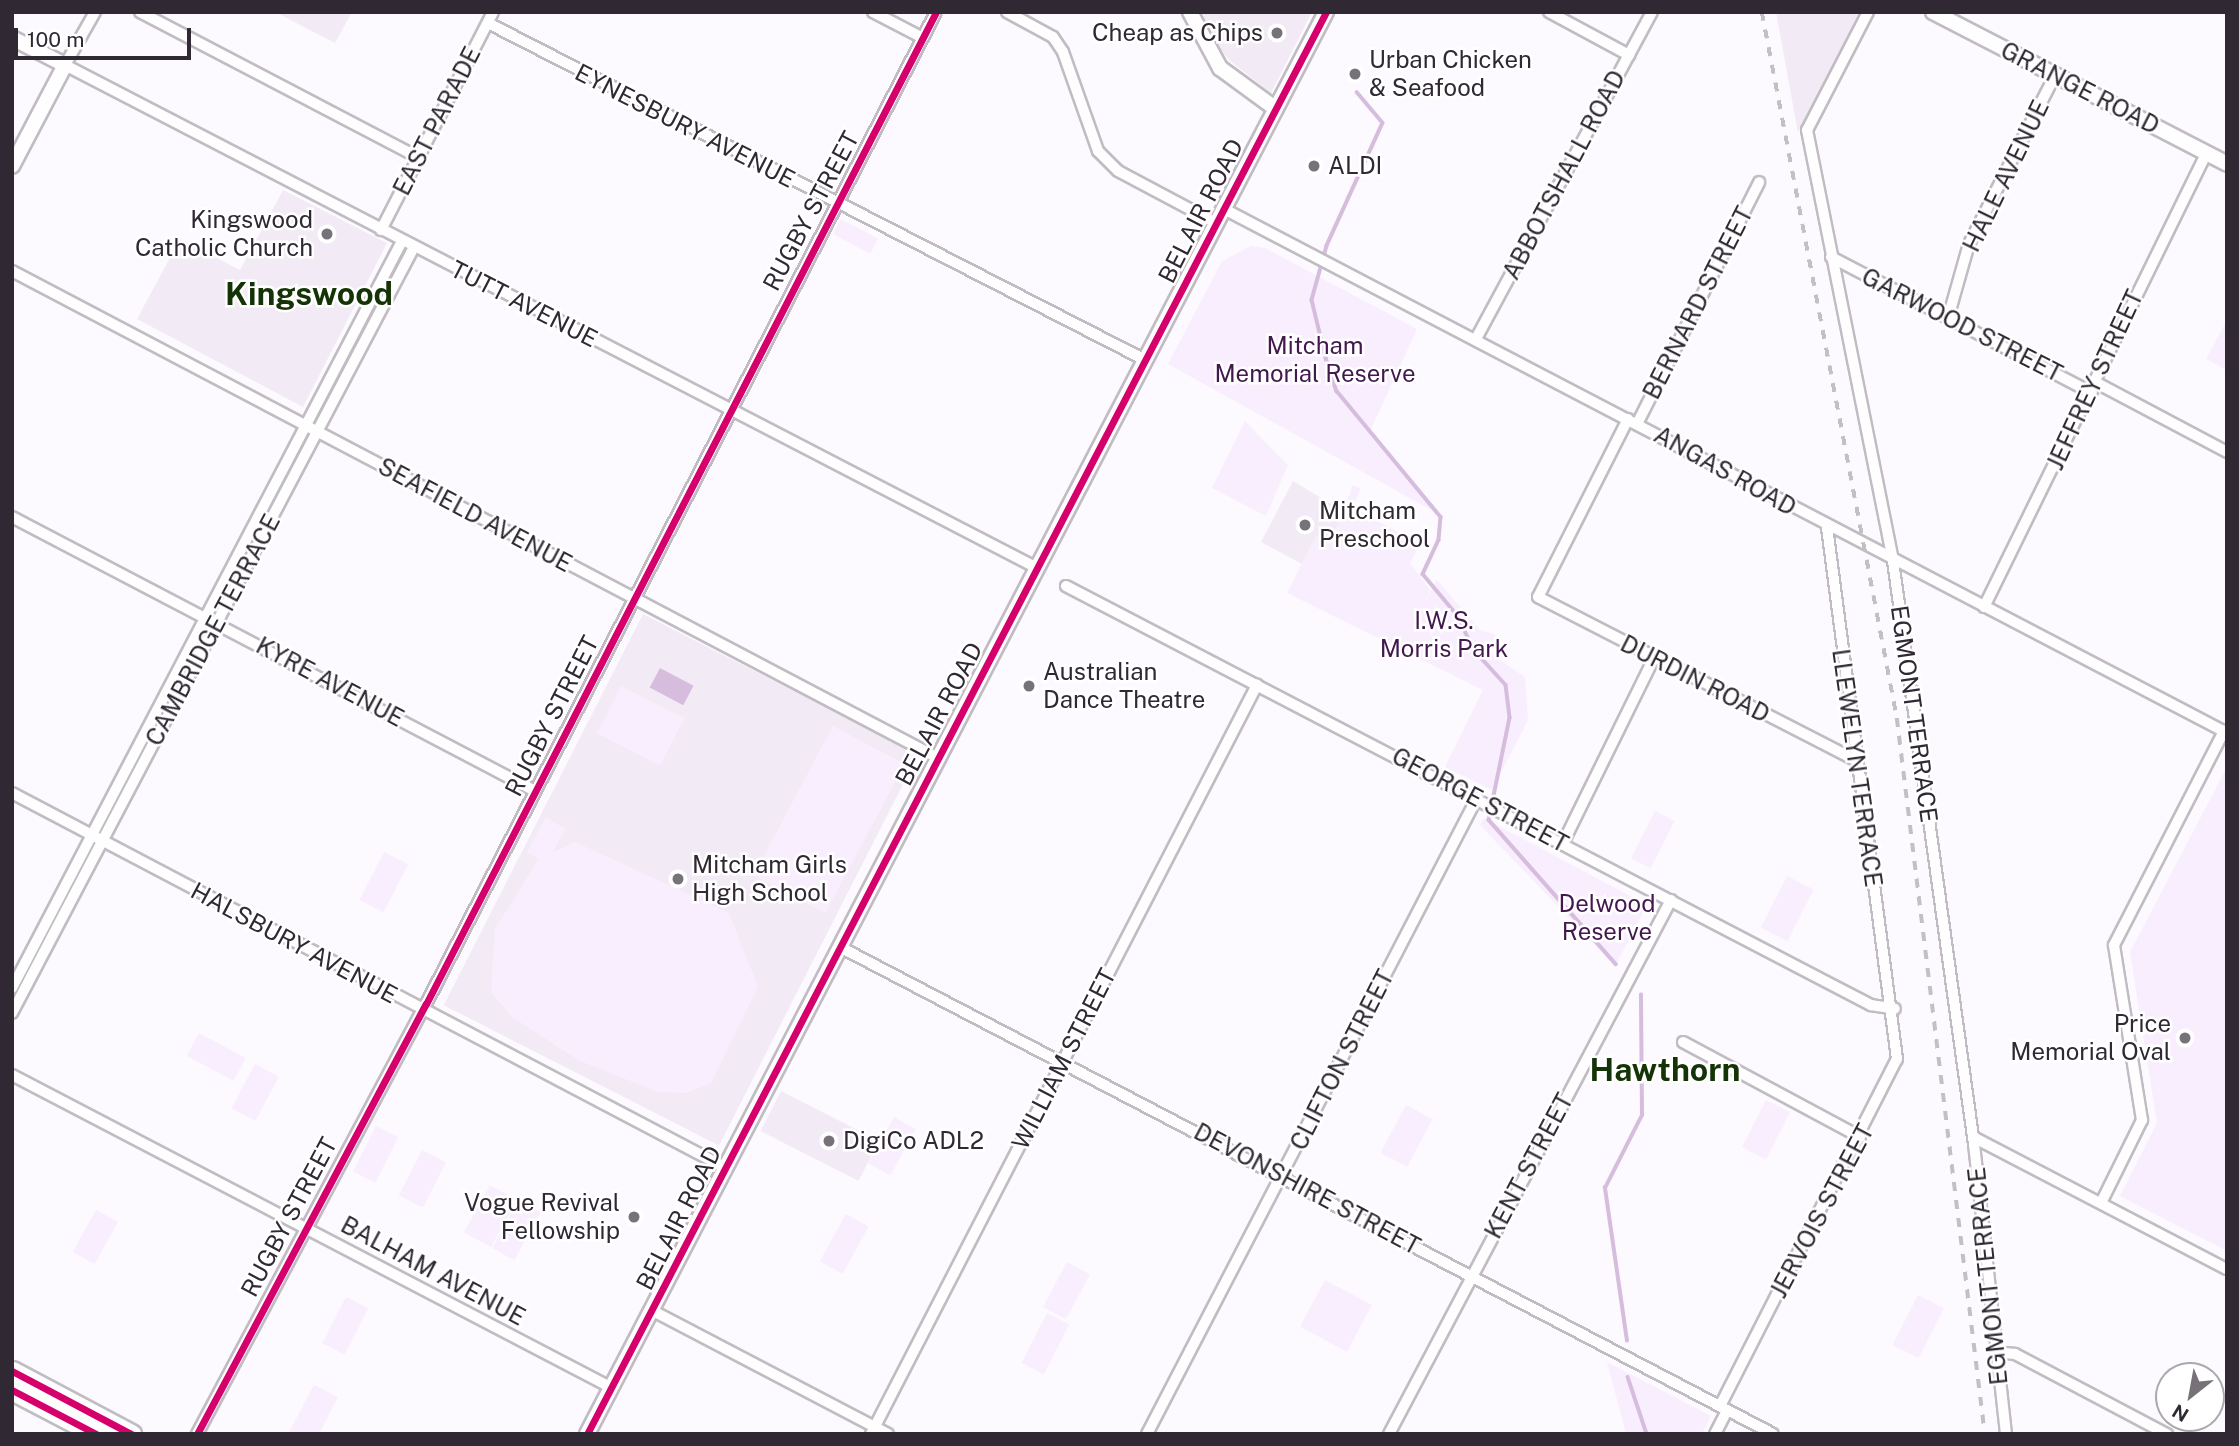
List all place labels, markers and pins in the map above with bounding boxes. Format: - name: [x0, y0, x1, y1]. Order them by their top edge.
- place label: Cheap as Chips: [1092, 19, 1263, 47]
- marker: Cheap as Chips: [1269, 25, 1285, 41]
- place label: Urban Chicken & Seafood: [1369, 46, 1532, 102]
- marker: Urban Chicken & Seafood: [1347, 66, 1363, 82]
- place label: ALDI: [1328, 152, 1382, 180]
- marker: ALDI: [1306, 158, 1322, 174]
- place label: Kingswood Catholic Church: [135, 206, 313, 262]
- marker: Kingswood Catholic Church: [319, 226, 335, 242]
- place label: Mitcham Preschool: [1319, 497, 1430, 553]
- marker: Mitcham Preschool: [1297, 517, 1313, 533]
- place label: Australian Dance Theatre: [1043, 658, 1206, 714]
- marker: Australian Dance Theatre: [1021, 678, 1037, 694]
- place label: Mitcham Girls High School: [692, 851, 847, 907]
- marker: Mitcham Girls High School: [670, 871, 686, 887]
- place label: Price Memorial Oval: [2010, 1010, 2171, 1066]
- marker: Price Memorial Oval: [2177, 1030, 2193, 1046]
- place label: DigiCo ADL2: [843, 1127, 984, 1155]
- marker: DigiCo ADL2: [821, 1133, 837, 1149]
- place label: Vogue Revival Fellowship: [464, 1189, 620, 1245]
- marker: Vogue Revival Fellowship: [626, 1209, 642, 1225]

